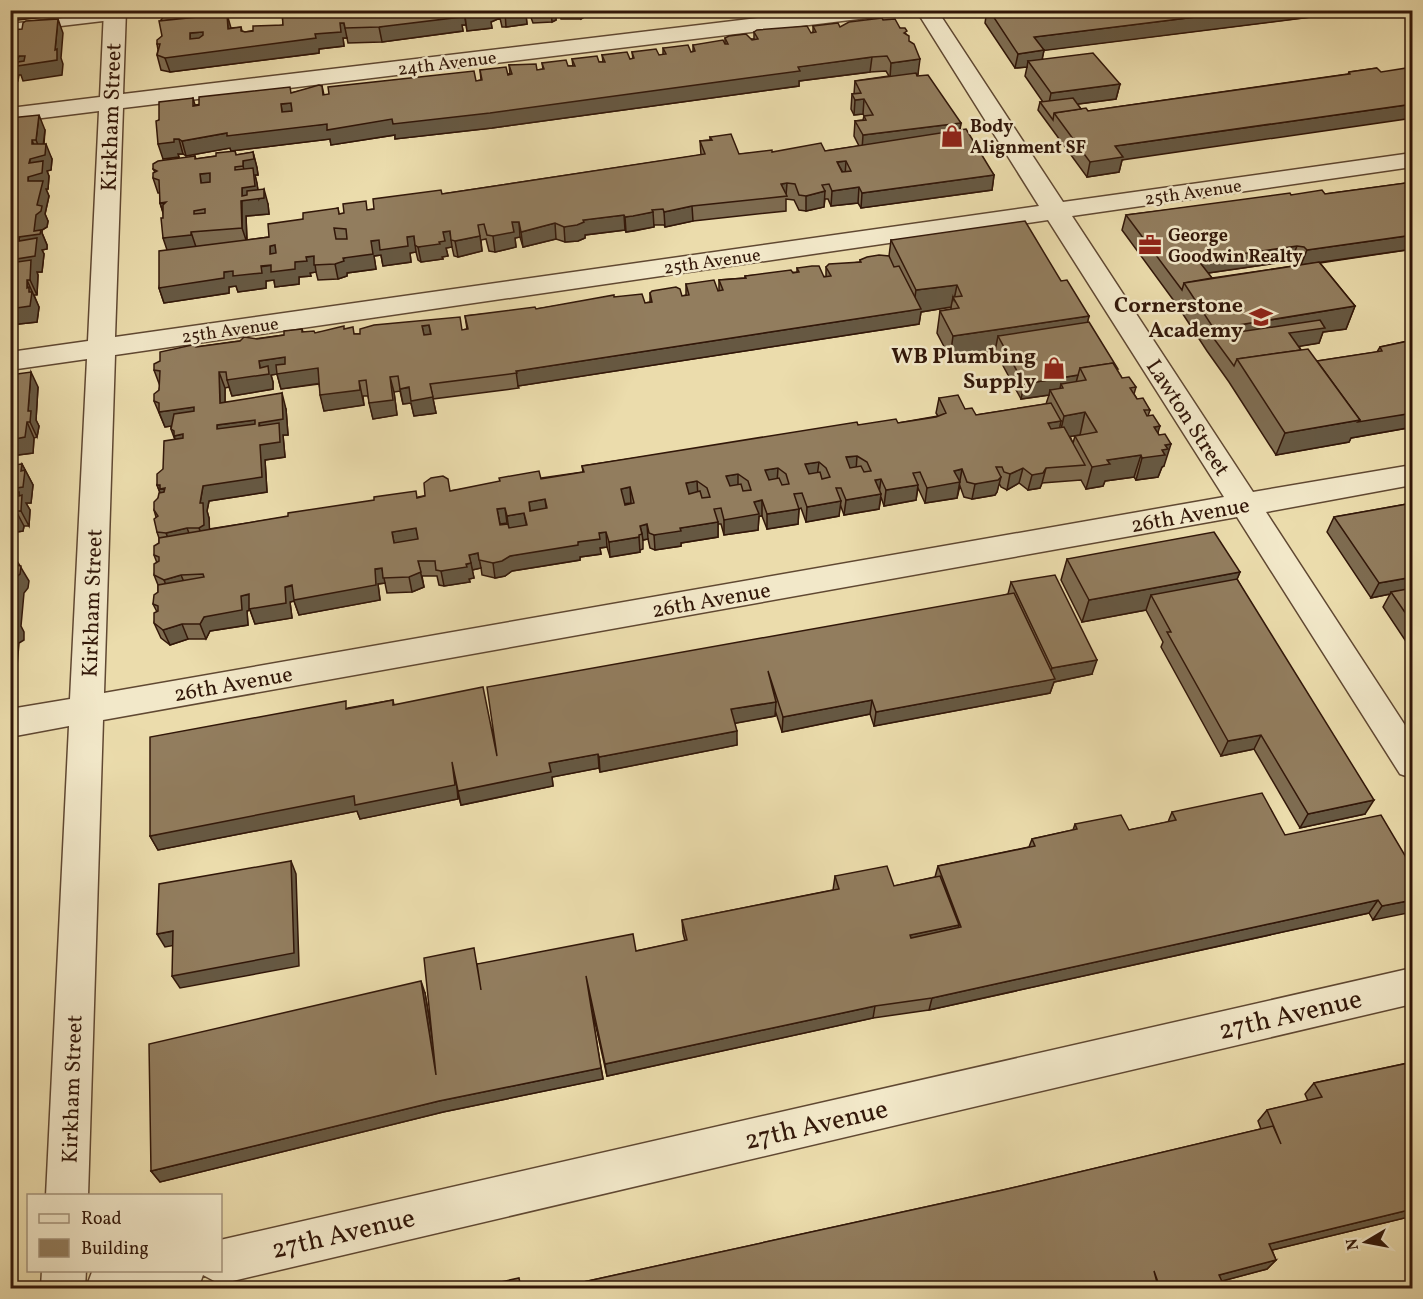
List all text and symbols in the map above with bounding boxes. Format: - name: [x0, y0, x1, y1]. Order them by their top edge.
- street label: Kirkham Street: [94, 42, 131, 192]
- street label: 24th Avenue: [396, 46, 498, 83]
- place label: Body Alignment SF: [970, 115, 1086, 161]
- shop icon: Body Alignment SF: [939, 123, 965, 149]
- street label: 25th Avenue: [1143, 174, 1243, 213]
- place label: George Goodwin Realty: [1168, 224, 1303, 270]
- office icon: George Goodwin Realty: [1137, 232, 1163, 258]
- street label: 25th Avenue: [662, 243, 762, 282]
- place label: Cornerstone Academy: [1114, 291, 1244, 347]
- school or university icon: Cornerstone Academy: [1248, 304, 1274, 330]
- street label: 25th Avenue: [180, 312, 280, 351]
- place label: WB Plumbing Supply: [891, 342, 1037, 398]
- street label: Lawton Street: [1137, 354, 1237, 483]
- shop icon: WB Plumbing Supply: [1041, 355, 1067, 381]
- street label: 26th Avenue: [1129, 491, 1252, 542]
- street label: Kirkham Street: [75, 528, 112, 678]
- street label: 26th Avenue: [650, 576, 773, 627]
- street label: 26th Avenue: [172, 660, 295, 711]
- street label: 27th Avenue: [1215, 981, 1366, 1051]
- street label: Kirkham Street: [55, 1014, 92, 1164]
- street label: 27th Avenue: [741, 1091, 892, 1161]
- legend: [27, 1194, 222, 1272]
- street label: 27th Avenue: [268, 1200, 419, 1270]
- text: Road: [81, 1207, 122, 1232]
- north arrow: [1336, 1212, 1396, 1272]
- text: N: [1341, 1236, 1365, 1252]
- text: Building: [81, 1237, 149, 1262]

